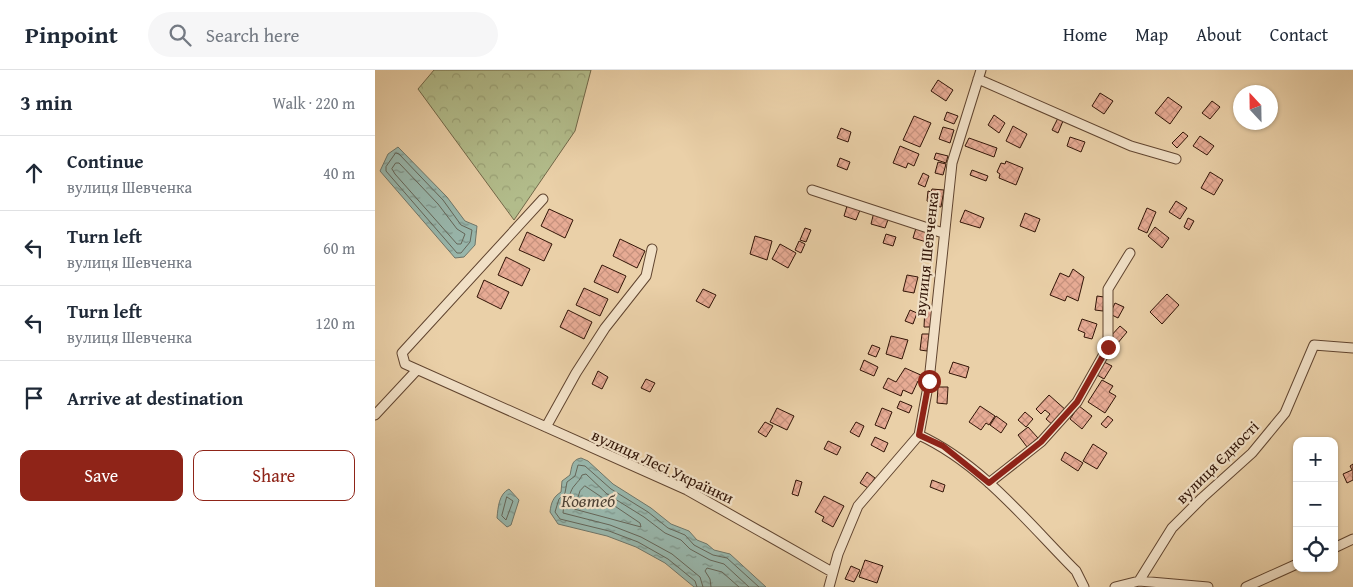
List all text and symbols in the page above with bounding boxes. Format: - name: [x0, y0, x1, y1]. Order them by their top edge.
- search box: [148, 12, 498, 57]
- text: Pinpoint: [25, 17, 118, 52]
- icon: search: [166, 21, 194, 49]
- text: Search here: [206, 21, 299, 49]
- text: Home: [1063, 21, 1107, 48]
- text: Map: [1135, 21, 1168, 48]
- text: About: [1196, 21, 1242, 48]
- text: Contact: [1270, 21, 1328, 48]
- north arrow: [1233, 85, 1278, 130]
- text: 3 min: [20, 87, 72, 118]
- text: Walk · 220 m: [272, 91, 355, 115]
- text: Continue: [67, 147, 144, 175]
- icon: ahead: [20, 159, 48, 187]
- text: 40 m: [323, 161, 355, 185]
- text: вулиця Шевченка: [67, 175, 192, 199]
- street label: вулиця Шевченка: [908, 190, 945, 317]
- text: Turn left: [67, 222, 142, 250]
- icon: left: [20, 234, 48, 262]
- text: 60 m: [323, 236, 355, 260]
- text: вулиця Шевченка: [67, 250, 192, 274]
- text: Turn left: [67, 297, 142, 325]
- icon: left: [20, 309, 48, 337]
- text: 120 m: [315, 311, 355, 335]
- text: вулиця Шевченка: [67, 325, 192, 349]
- route end: [1097, 336, 1120, 359]
- route start: [918, 370, 941, 393]
- icon: arrive: [20, 384, 48, 412]
- text: Arrive at destination: [67, 384, 243, 412]
- street label: вулиця Єдності: [1170, 415, 1264, 509]
- street label: вулиця Лесі Українки: [588, 423, 738, 510]
- map controls: [1293, 437, 1338, 572]
- button: +: [1293, 437, 1338, 482]
- button: Save: [20, 450, 183, 501]
- button: Share: [193, 450, 355, 501]
- button: −: [1293, 482, 1338, 527]
- water label: Ковтеб: [561, 487, 616, 514]
- button: locate: [1293, 527, 1338, 572]

